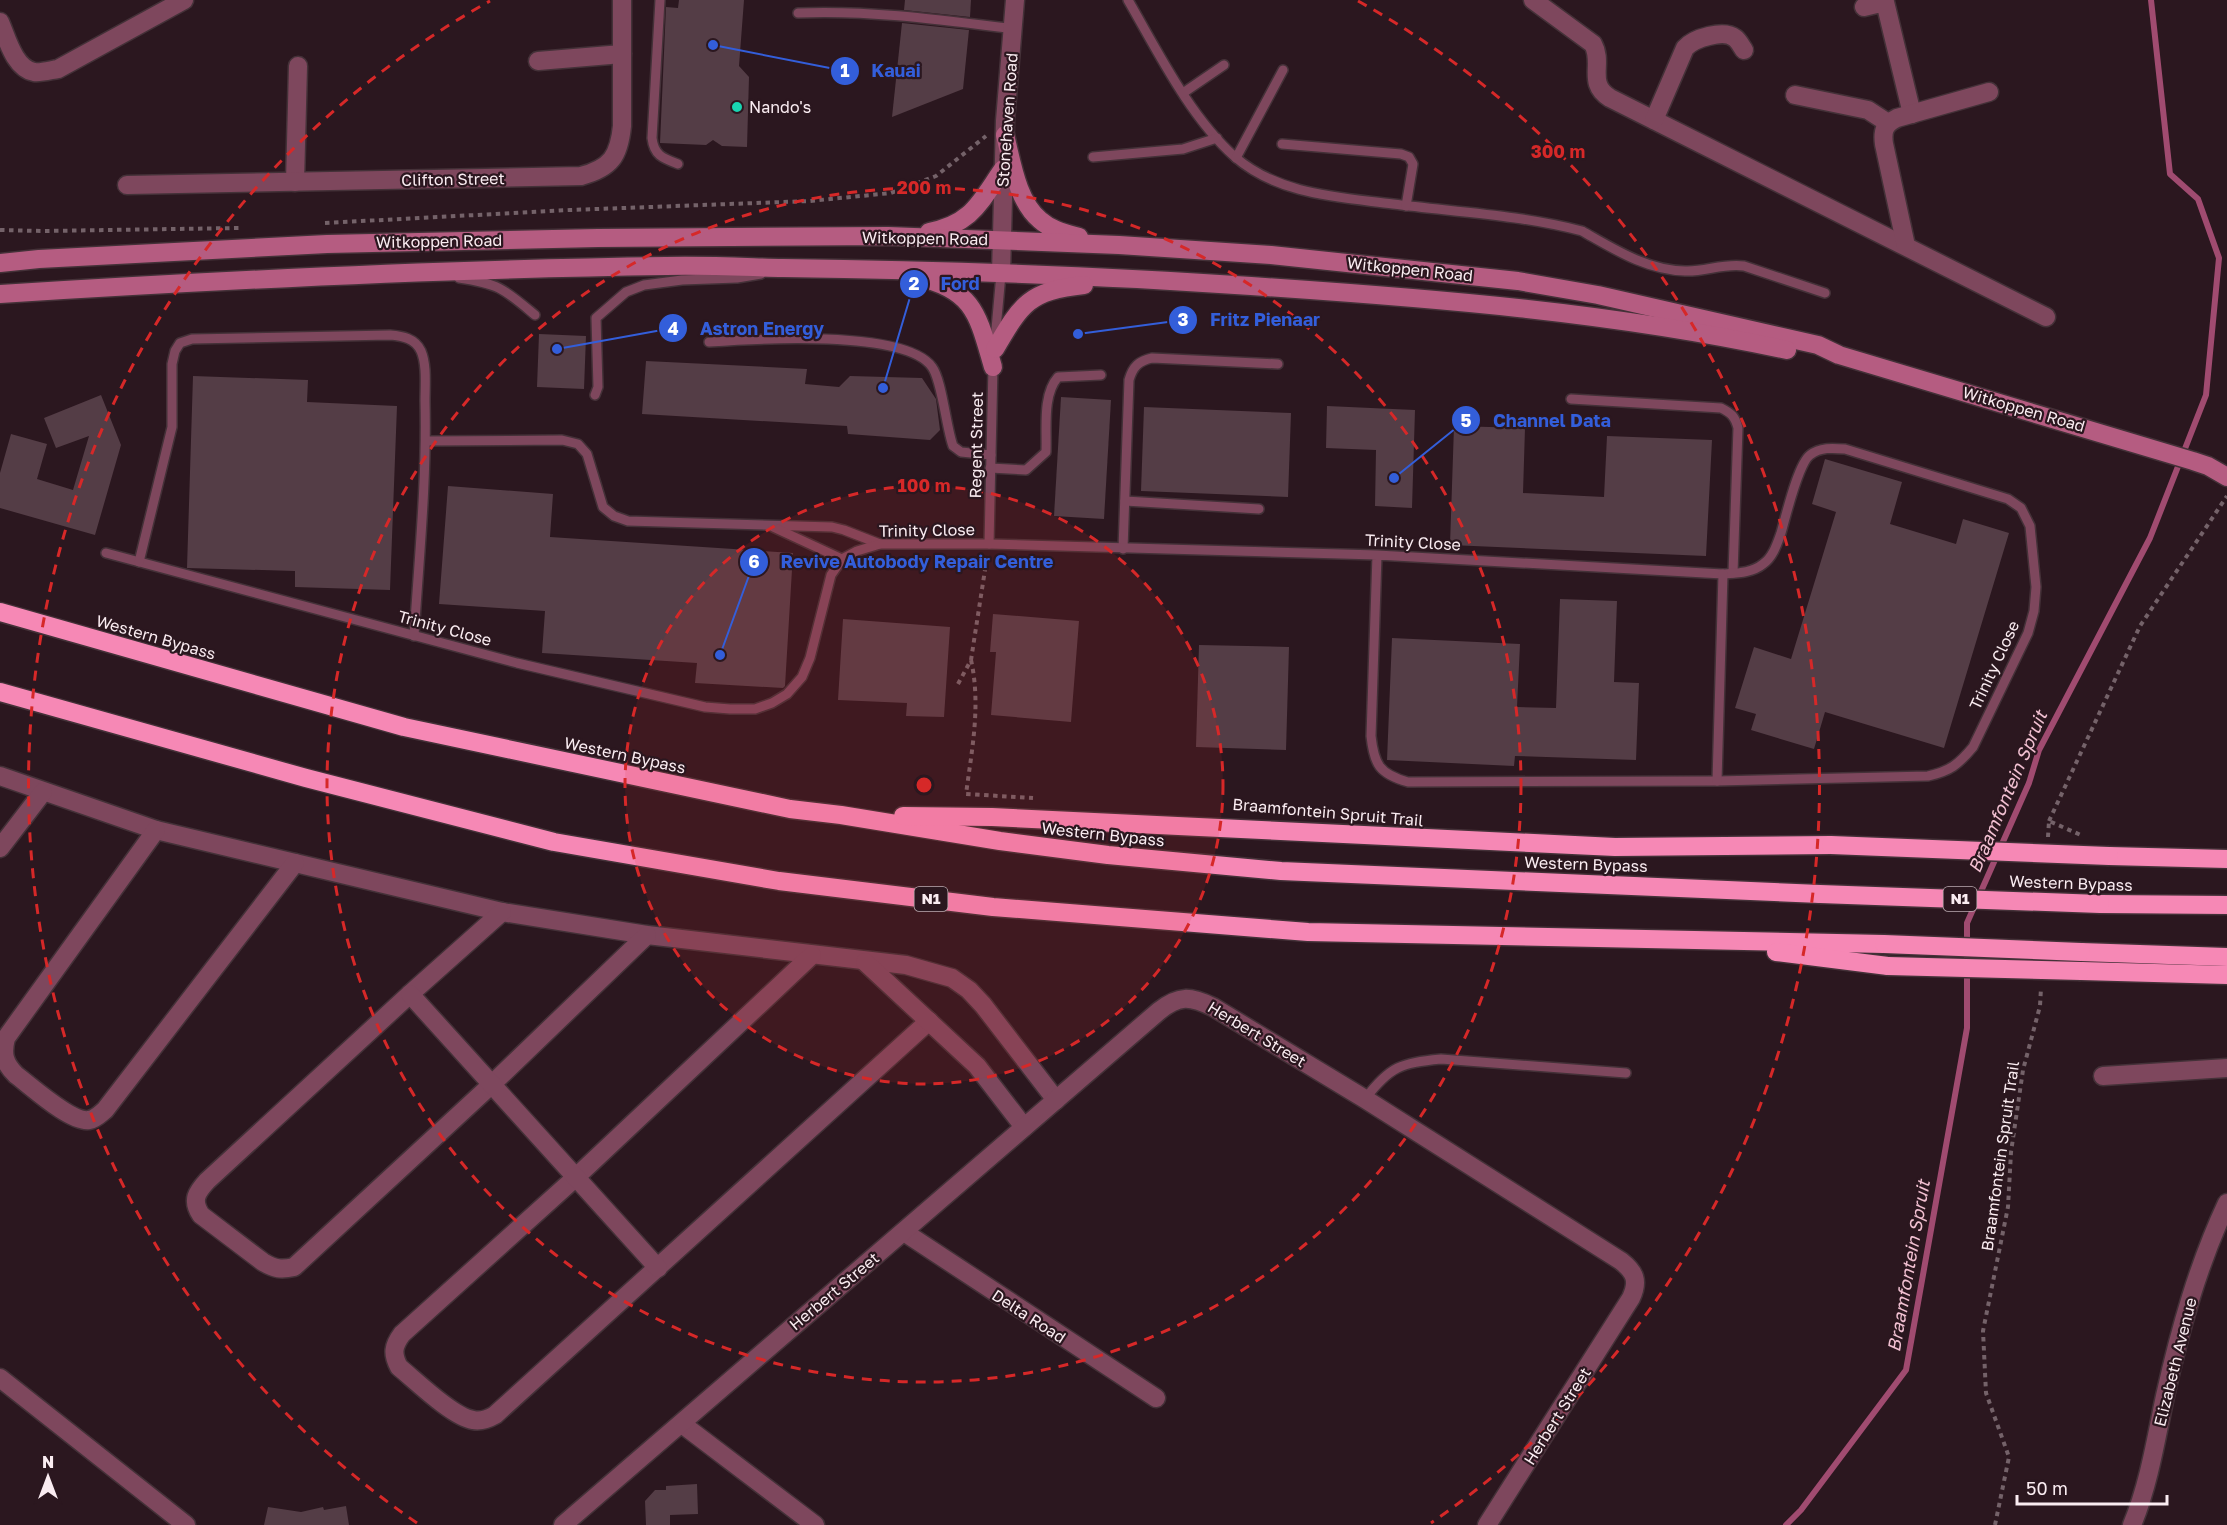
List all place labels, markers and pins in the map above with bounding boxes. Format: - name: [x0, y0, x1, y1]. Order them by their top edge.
- callout: Kauai: [830, 53, 933, 89]
- place label: Nando's: [749, 97, 811, 117]
- marker: Nando's: [730, 100, 744, 114]
- callout: Ford: [899, 266, 992, 302]
- callout: Fritz Pienaar: [1168, 302, 1332, 338]
- callout: Astron Energy: [658, 310, 836, 346]
- callout: Channel Data: [1451, 402, 1623, 438]
- callout: Revive Autobody Repair Centre: [739, 544, 1065, 580]
- centre of rings: [914, 775, 934, 795]

